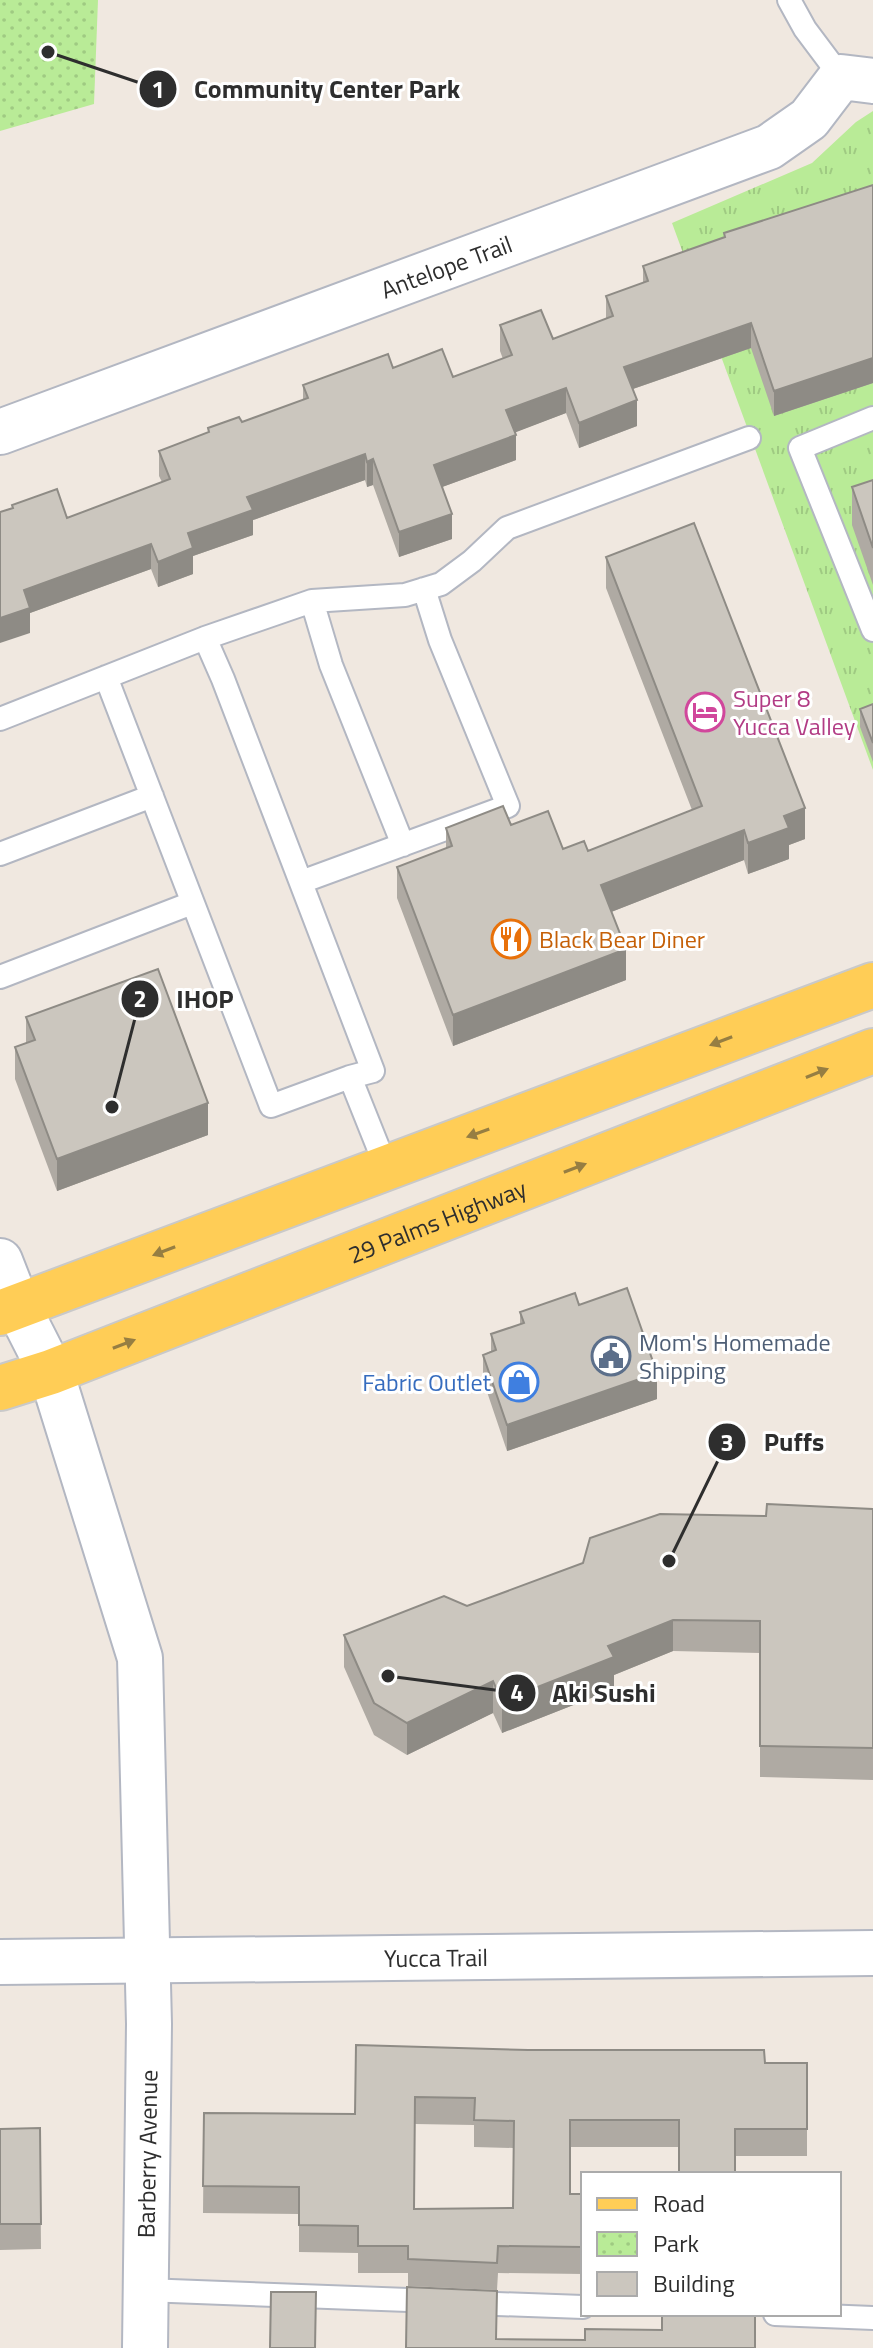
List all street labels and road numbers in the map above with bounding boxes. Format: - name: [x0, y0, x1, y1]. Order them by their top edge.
- street label: Antelope Trail: [376, 226, 517, 307]
- street label: 29 Palms Highway: [343, 1170, 532, 1272]
- street label: Yucca Trail: [384, 1939, 488, 1976]
- street label: Barberry Avenue: [128, 2069, 166, 2239]

